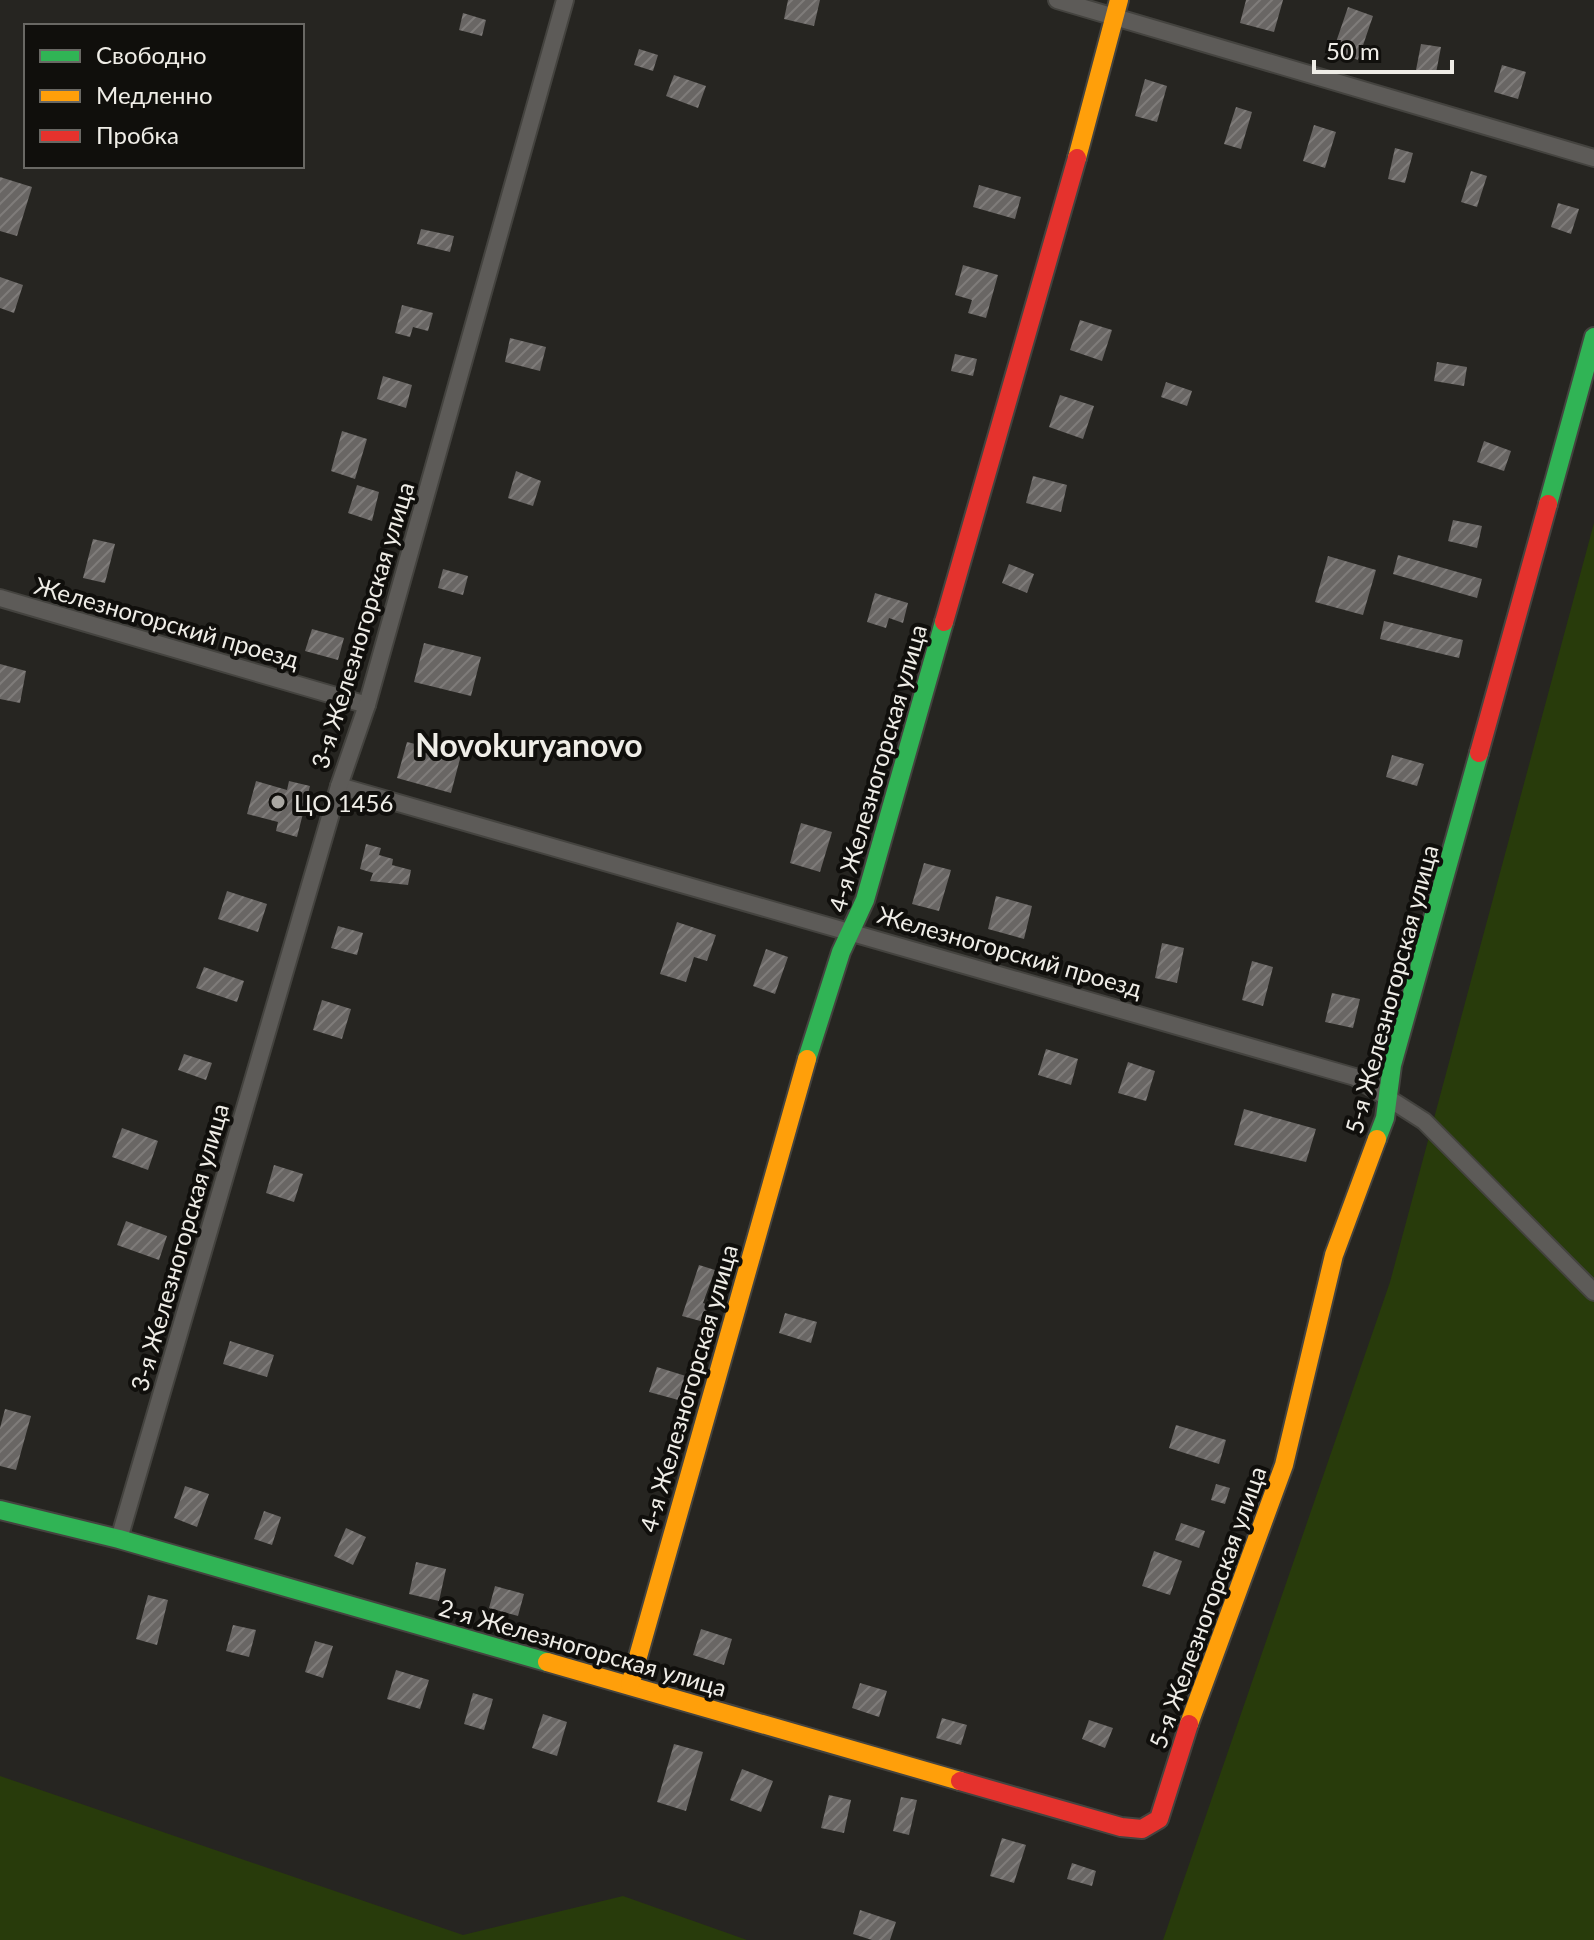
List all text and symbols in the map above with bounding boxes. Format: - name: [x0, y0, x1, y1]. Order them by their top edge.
- legend: [24, 24, 304, 168]
- scale bar: [1314, 24, 1452, 74]
- text: 50 m: [1326, 36, 1380, 65]
- text: Свободно: [96, 40, 207, 69]
- text: Медленно: [96, 80, 213, 109]
- text: Пробка: [96, 120, 179, 149]
- street label: 3-я Железногорская улица: [305, 478, 419, 772]
- street label: Железногорский проезд: [31, 570, 303, 674]
- street label: 4-я Железногорская улица: [822, 621, 932, 915]
- district label: Novokuryanovo: [415, 725, 643, 764]
- place label: ЦО 1456: [294, 788, 393, 817]
- marker: ЦО 1456: [269, 793, 287, 811]
- street label: 5-я Железногорская улица: [1338, 841, 1444, 1137]
- street label: Железногорский проезд: [874, 899, 1146, 1003]
- street label: 3-я Железногорская улица: [124, 1100, 234, 1394]
- street label: 4-я Железногорская улица: [633, 1241, 743, 1535]
- street label: 5-я Железногорская улица: [1142, 1462, 1272, 1752]
- street label: 2-я Железногорская улица: [436, 1592, 730, 1702]

